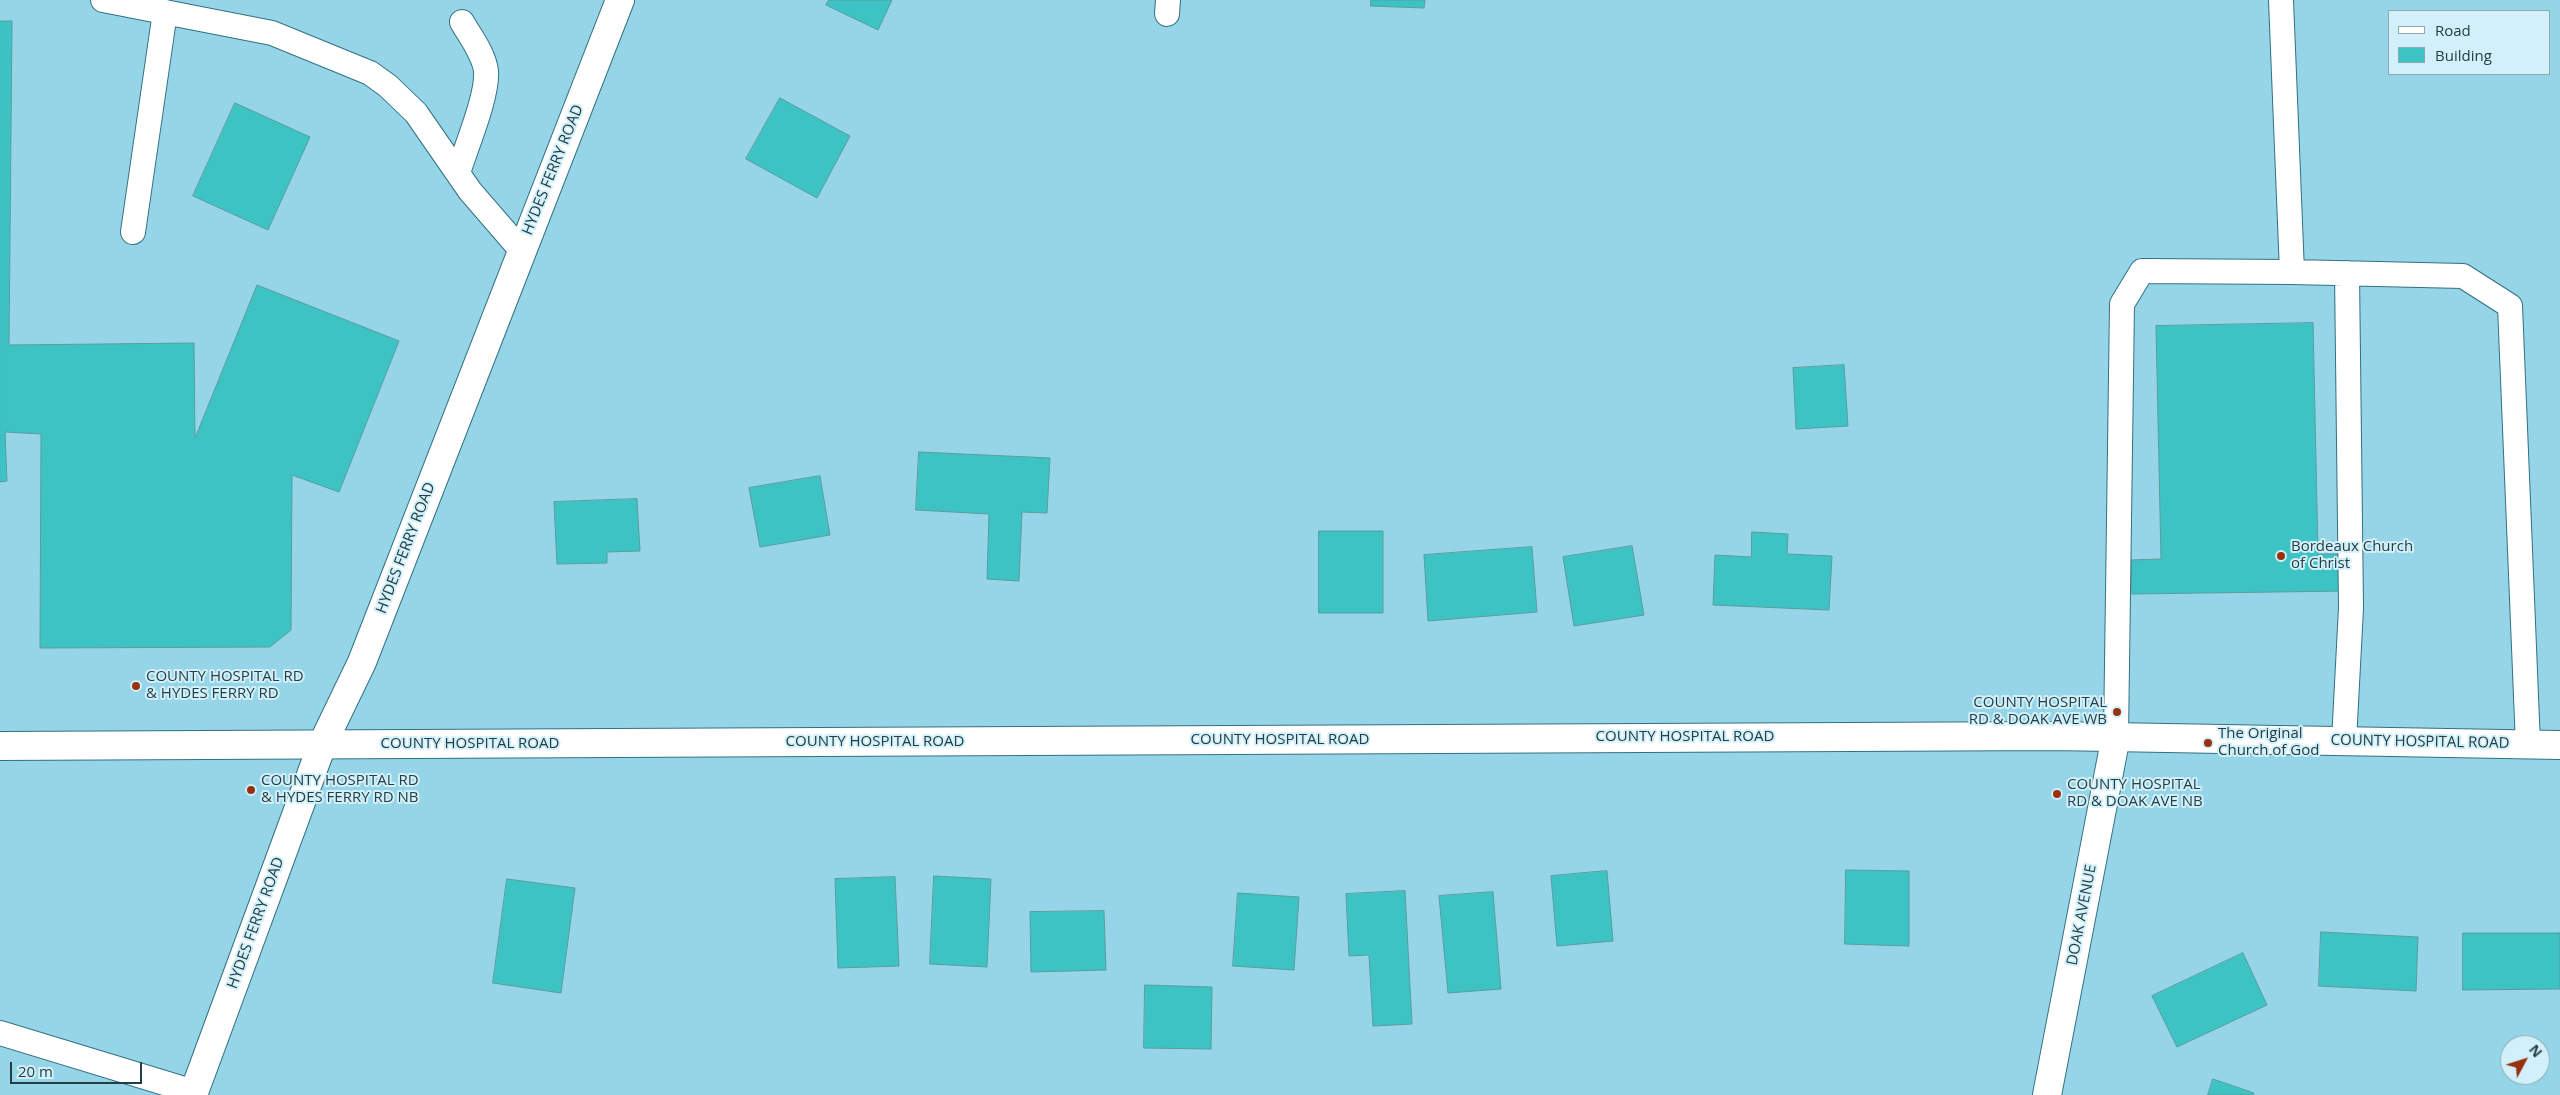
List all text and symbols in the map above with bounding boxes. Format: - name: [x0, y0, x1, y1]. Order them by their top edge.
- legend: [2388, 10, 2550, 75]
- text: Road: [2435, 20, 2471, 40]
- text: Building: [2435, 45, 2492, 65]
- street label: HYDES FERRY ROAD: [519, 102, 587, 238]
- street label: HYDES FERRY ROAD: [373, 480, 439, 616]
- place label: Bordeaux Church of Christ: [2291, 538, 2413, 573]
- marker: Bordeaux Church of Christ: [2275, 550, 2287, 562]
- place label: COUNTY HOSPITAL RD & HYDES FERRY RD: [146, 668, 304, 703]
- marker: COUNTY HOSPITAL RD & HYDES FERRY RD: [130, 680, 142, 692]
- place label: COUNTY HOSPITAL RD & DOAK AVE WB: [1969, 694, 2107, 729]
- marker: COUNTY HOSPITAL RD & DOAK AVE WB: [2111, 706, 2123, 718]
- place label: The Original Church of God: [2218, 725, 2319, 760]
- street label: COUNTY HOSPITAL ROAD: [1596, 728, 1774, 746]
- street label: COUNTY HOSPITAL ROAD: [1191, 731, 1369, 749]
- street label: COUNTY HOSPITAL ROAD: [2330, 731, 2510, 753]
- street label: COUNTY HOSPITAL ROAD: [786, 733, 964, 751]
- street label: COUNTY HOSPITAL ROAD: [381, 735, 559, 753]
- marker: The Original Church of God: [2202, 737, 2214, 749]
- place label: COUNTY HOSPITAL RD & HYDES FERRY RD NB: [261, 772, 419, 807]
- place label: COUNTY HOSPITAL RD & DOAK AVE NB: [2067, 776, 2203, 811]
- marker: COUNTY HOSPITAL RD & HYDES FERRY RD NB: [245, 784, 257, 796]
- marker: COUNTY HOSPITAL RD & DOAK AVE NB: [2051, 788, 2063, 800]
- street label: HYDES FERRY ROAD: [224, 855, 288, 991]
- street label: DOAK AVENUE: [2063, 863, 2101, 967]
- north arrow: [2500, 1035, 2550, 1085]
- text: N: [2525, 1040, 2547, 1061]
- scale bar: [12, 1052, 145, 1084]
- text: 20 m: [18, 1061, 53, 1081]

